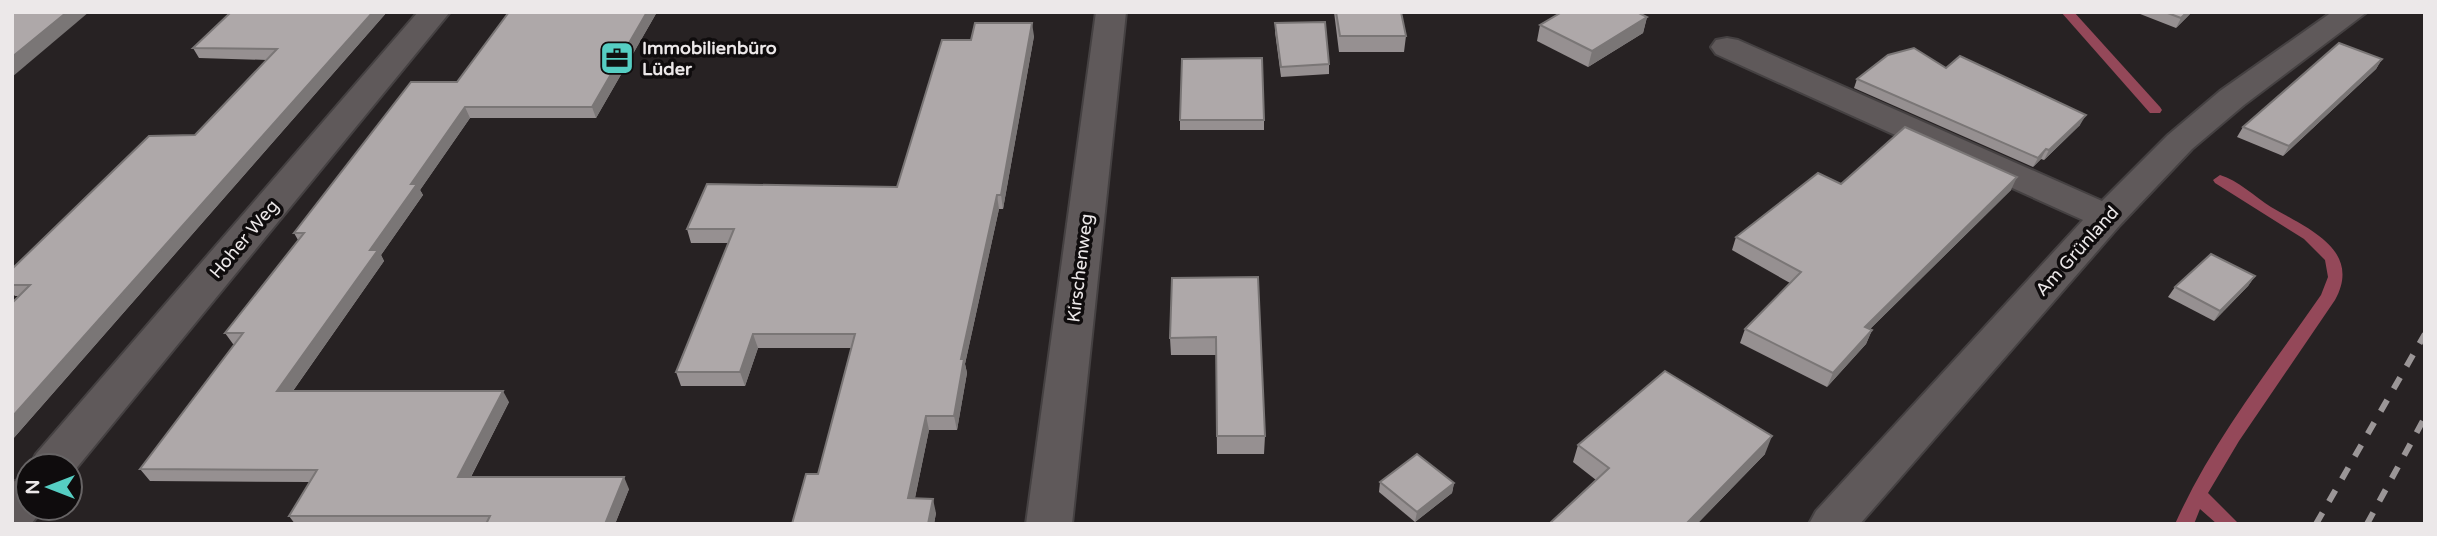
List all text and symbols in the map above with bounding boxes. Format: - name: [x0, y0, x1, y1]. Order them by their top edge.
- place label: Immobilienbüro Lüder: [642, 37, 777, 80]
- office icon: Immobilienbüro Lüder: [598, 39, 636, 77]
- street label: Hoher Weg: [205, 195, 283, 283]
- street label: Am Grünland: [2031, 201, 2123, 301]
- street label: Kirschenweg: [1062, 212, 1098, 324]
- north arrow: [14, 452, 84, 522]
- text: N: [22, 479, 44, 495]

